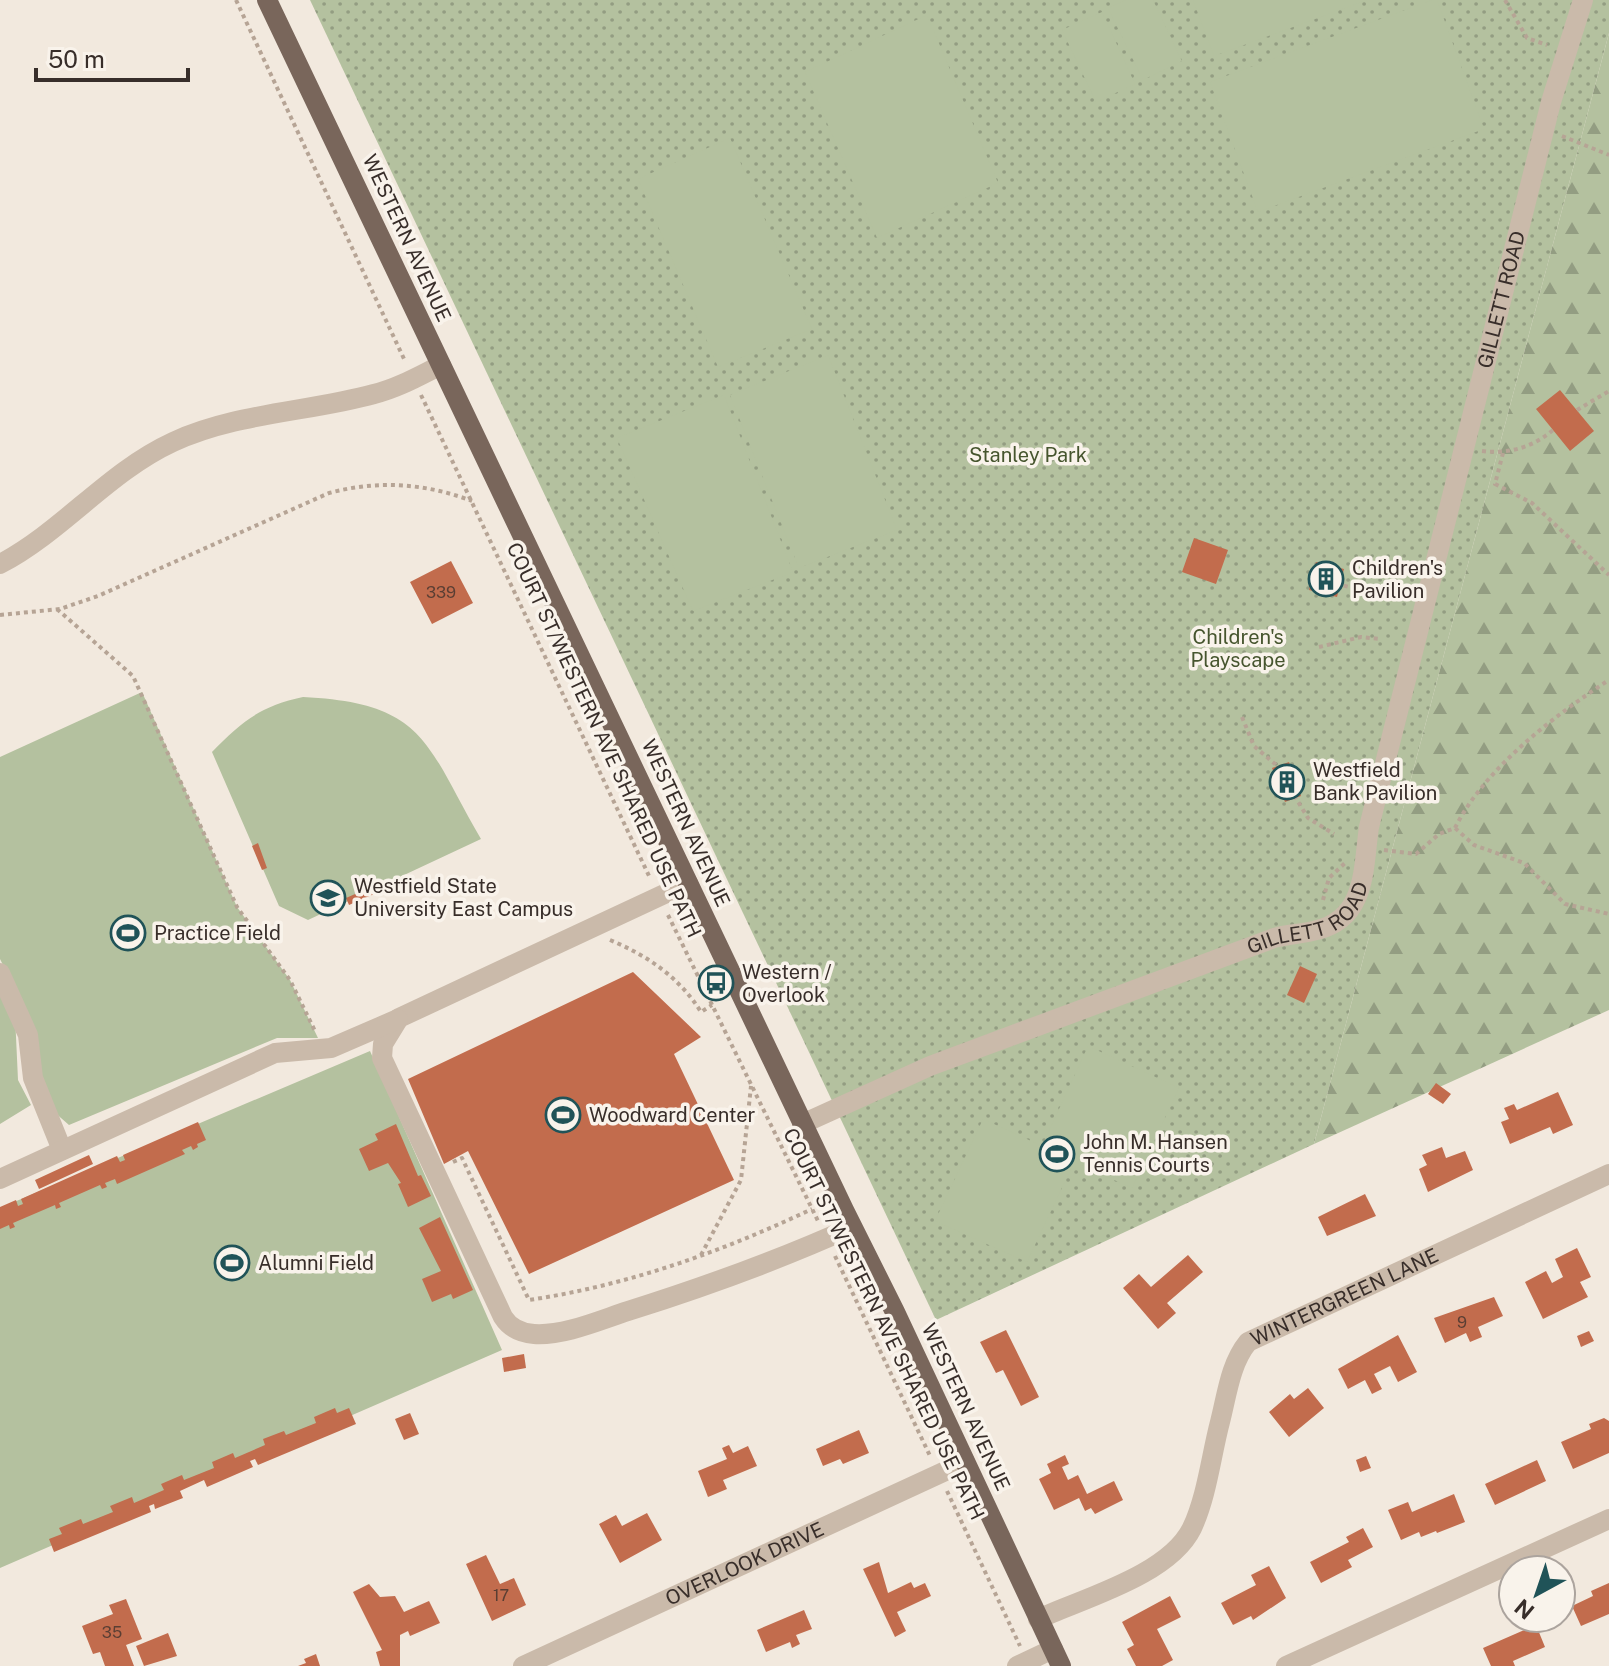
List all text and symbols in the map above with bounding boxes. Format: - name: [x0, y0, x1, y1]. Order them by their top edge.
- scale bar: [36, 32, 188, 82]
- text: 50 m: [48, 45, 105, 73]
- street label: WESTERN AVENUE: [358, 151, 456, 325]
- street label: GILLETT ROAD: [1473, 228, 1530, 371]
- park label: Stanley Park: [969, 443, 1087, 467]
- street label: COURT ST/WESTERN AVE SHARED USE PATH: [502, 539, 706, 941]
- place label: Children's Pavilion: [1352, 556, 1443, 603]
- building icon: Children's Pavilion: [1307, 560, 1345, 598]
- house number: 339: [426, 583, 456, 602]
- park label: Children's Playscape: [1190, 625, 1286, 672]
- street label: WESTERN AVENUE: [637, 736, 735, 910]
- place label: Westfield Bank Pavilion: [1313, 758, 1437, 805]
- building icon: Westfield Bank Pavilion: [1268, 763, 1306, 801]
- place label: Westfield State University East Campus: [354, 874, 573, 921]
- school or university icon: Westfield State University East Campus: [309, 879, 347, 917]
- street label: GILLETT ROAD: [1244, 879, 1373, 959]
- sports icon: Practice Field: [109, 914, 147, 952]
- place label: Practice Field: [154, 921, 281, 945]
- place label: Western / Overlook: [742, 960, 831, 1007]
- bus stop icon: Western / Overlook: [697, 964, 735, 1002]
- sports icon: Woodward Center: [544, 1096, 582, 1134]
- place label: Woodward Center: [589, 1103, 756, 1127]
- street label: COURT ST/WESTERN AVE SHARED USE PATH: [778, 1124, 990, 1524]
- place label: John M. Hansen Tennis Courts: [1083, 1130, 1228, 1177]
- sports icon: John M. Hansen Tennis Courts: [1038, 1135, 1076, 1173]
- street label: WINTERGREEN LANE: [1247, 1243, 1442, 1351]
- sports icon: Alumni Field: [213, 1244, 251, 1282]
- place label: Alumni Field: [258, 1251, 374, 1275]
- house number: 9: [1457, 1313, 1467, 1332]
- street label: WESTERN AVENUE: [917, 1320, 1015, 1494]
- street label: OVERLOOK DRIVE: [661, 1517, 828, 1611]
- north arrow: [1497, 1554, 1577, 1634]
- house number: 17: [493, 1586, 509, 1605]
- text: N: [1509, 1594, 1539, 1625]
- house number: 35: [102, 1623, 122, 1642]

